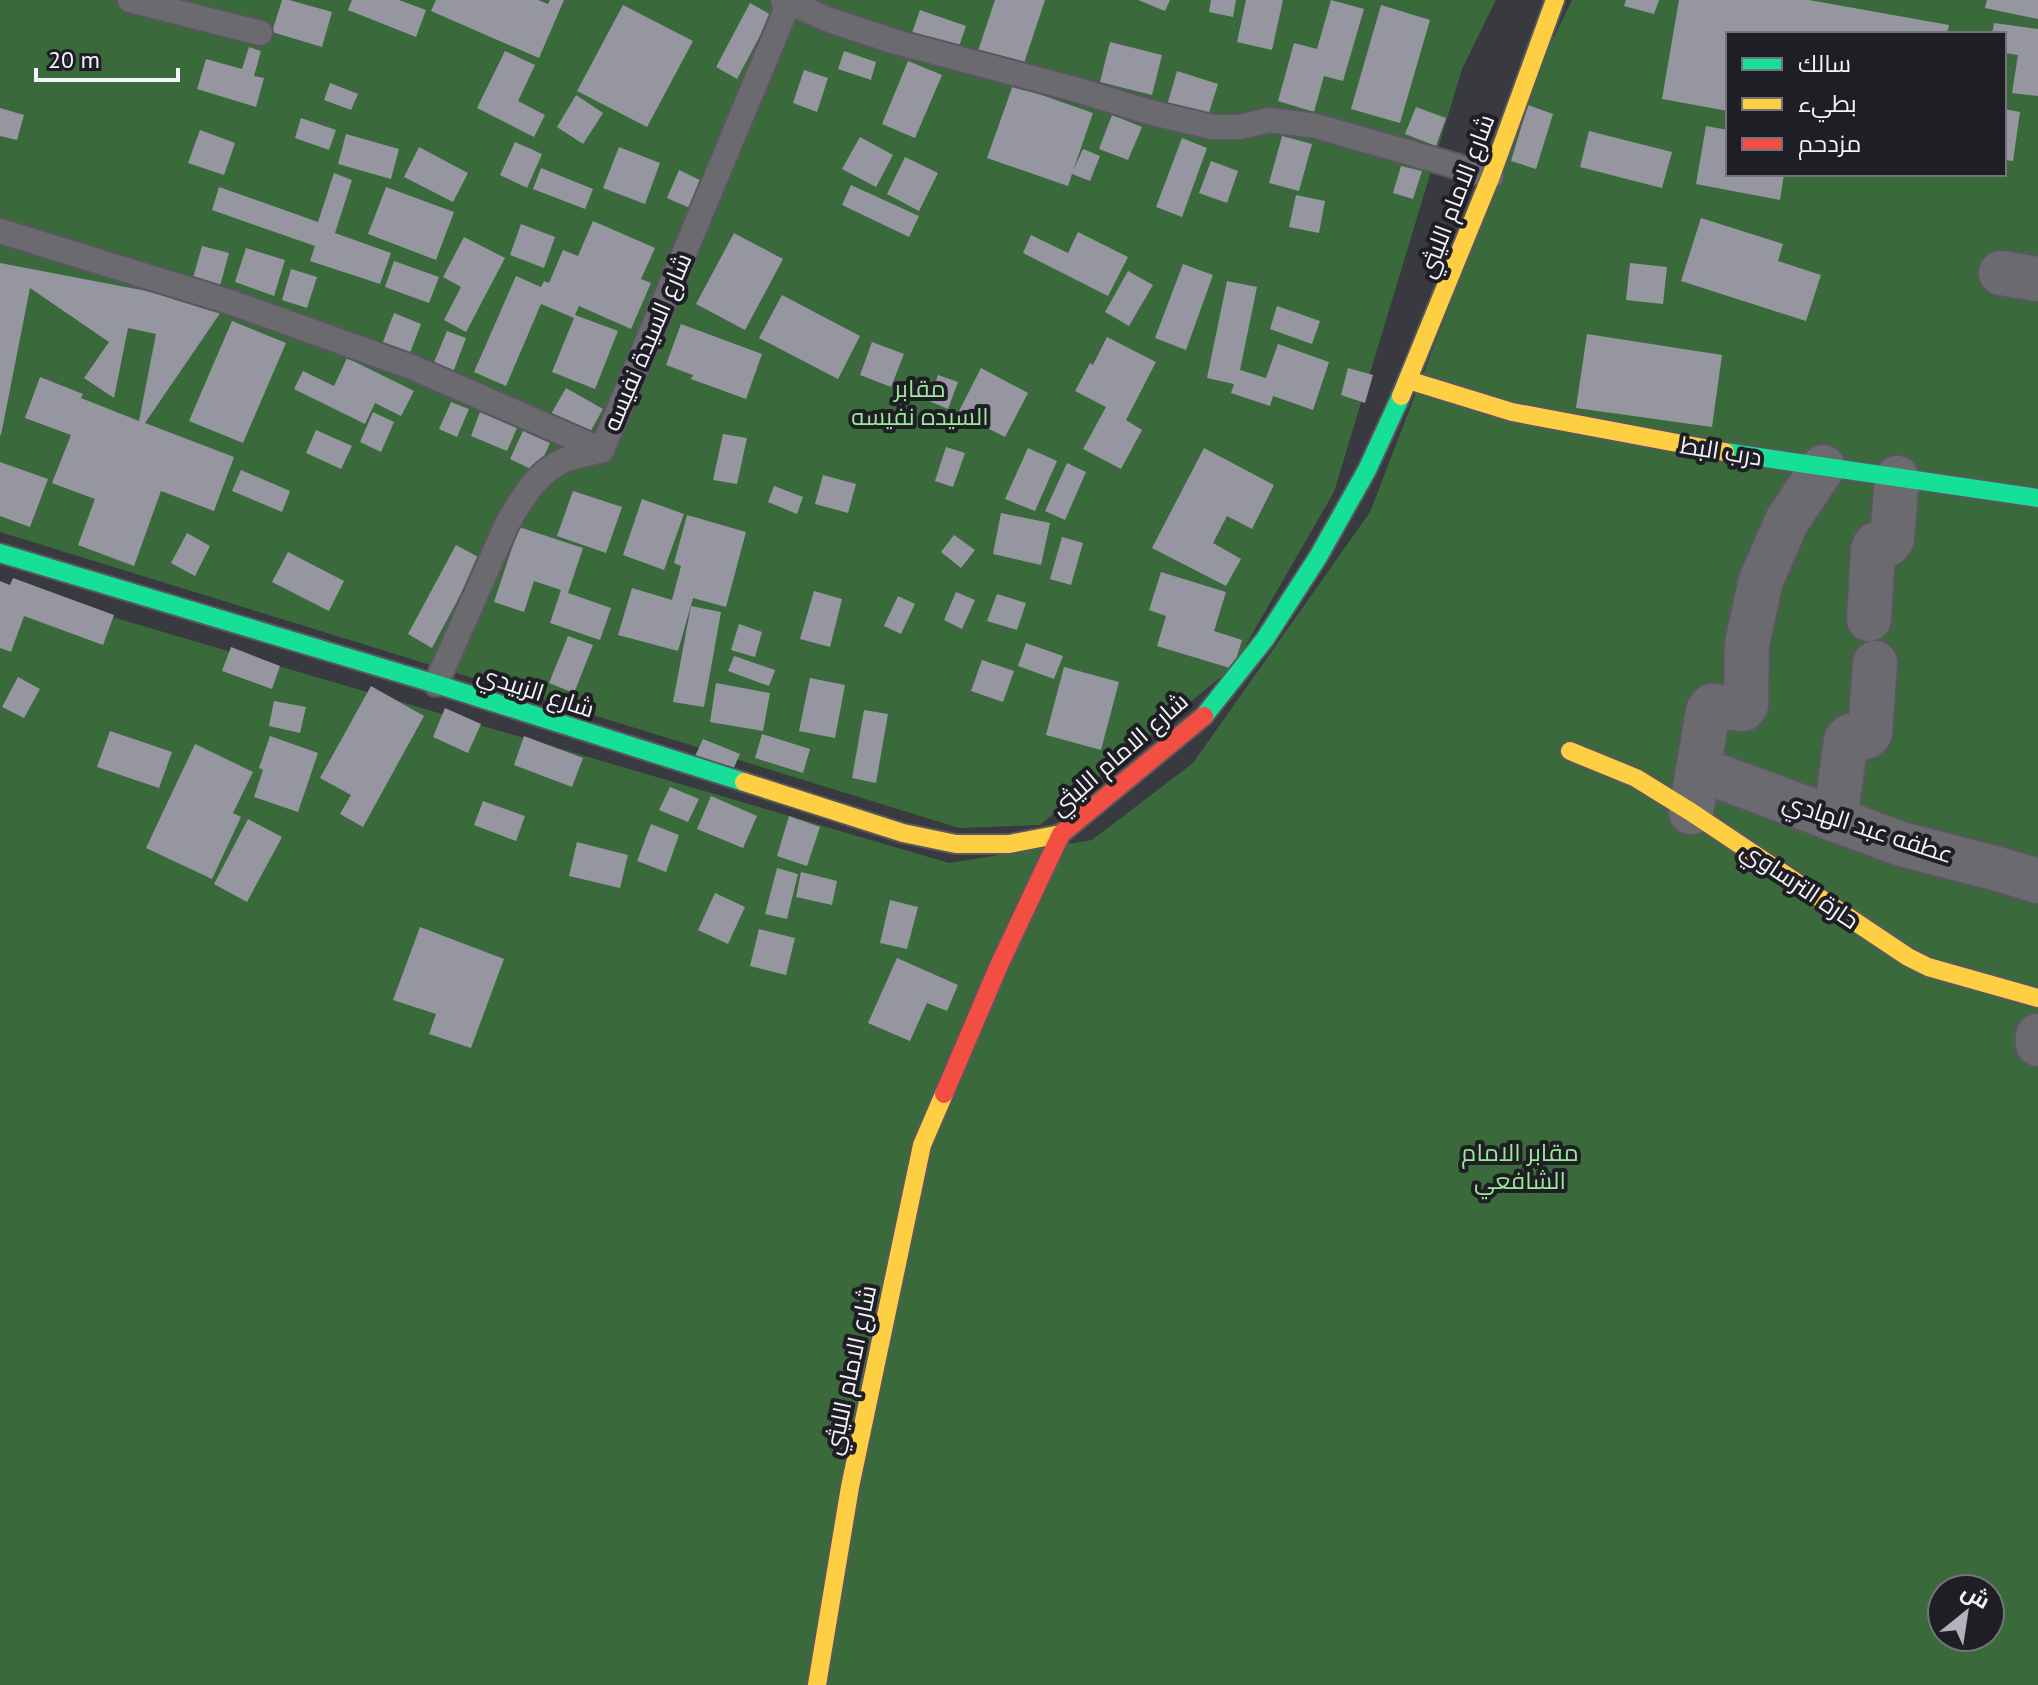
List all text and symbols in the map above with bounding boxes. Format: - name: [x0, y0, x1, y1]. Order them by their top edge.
- scale bar: [36, 32, 178, 82]
- legend: [1726, 32, 2006, 176]
- text: 20 m: [48, 44, 100, 75]
- text: سالك: [1798, 48, 1851, 79]
- text: بطيء: [1798, 88, 1857, 123]
- street label: شارع الامام الليثي: [1411, 110, 1505, 284]
- text: مزدحم: [1798, 128, 1861, 160]
- street label: شارع السيدة نفيسه: [596, 248, 699, 436]
- park label: مقابر السيده نفيسه: [851, 373, 989, 432]
- street label: درب البط: [1678, 429, 1764, 473]
- street label: شارع الزبيدي: [473, 658, 598, 727]
- street label: شارع الامام الليثي: [1044, 686, 1197, 825]
- street label: عطفه عبد الهادي: [1778, 786, 1957, 873]
- street label: حارة الترساوي: [1733, 834, 1865, 938]
- park label: مقابر الامام الشافعي: [1461, 1137, 1579, 1200]
- street label: شارع الامام الليثي: [817, 1282, 887, 1459]
- north arrow: [1926, 1573, 2006, 1653]
- text: ش: [1957, 1576, 1995, 1615]

